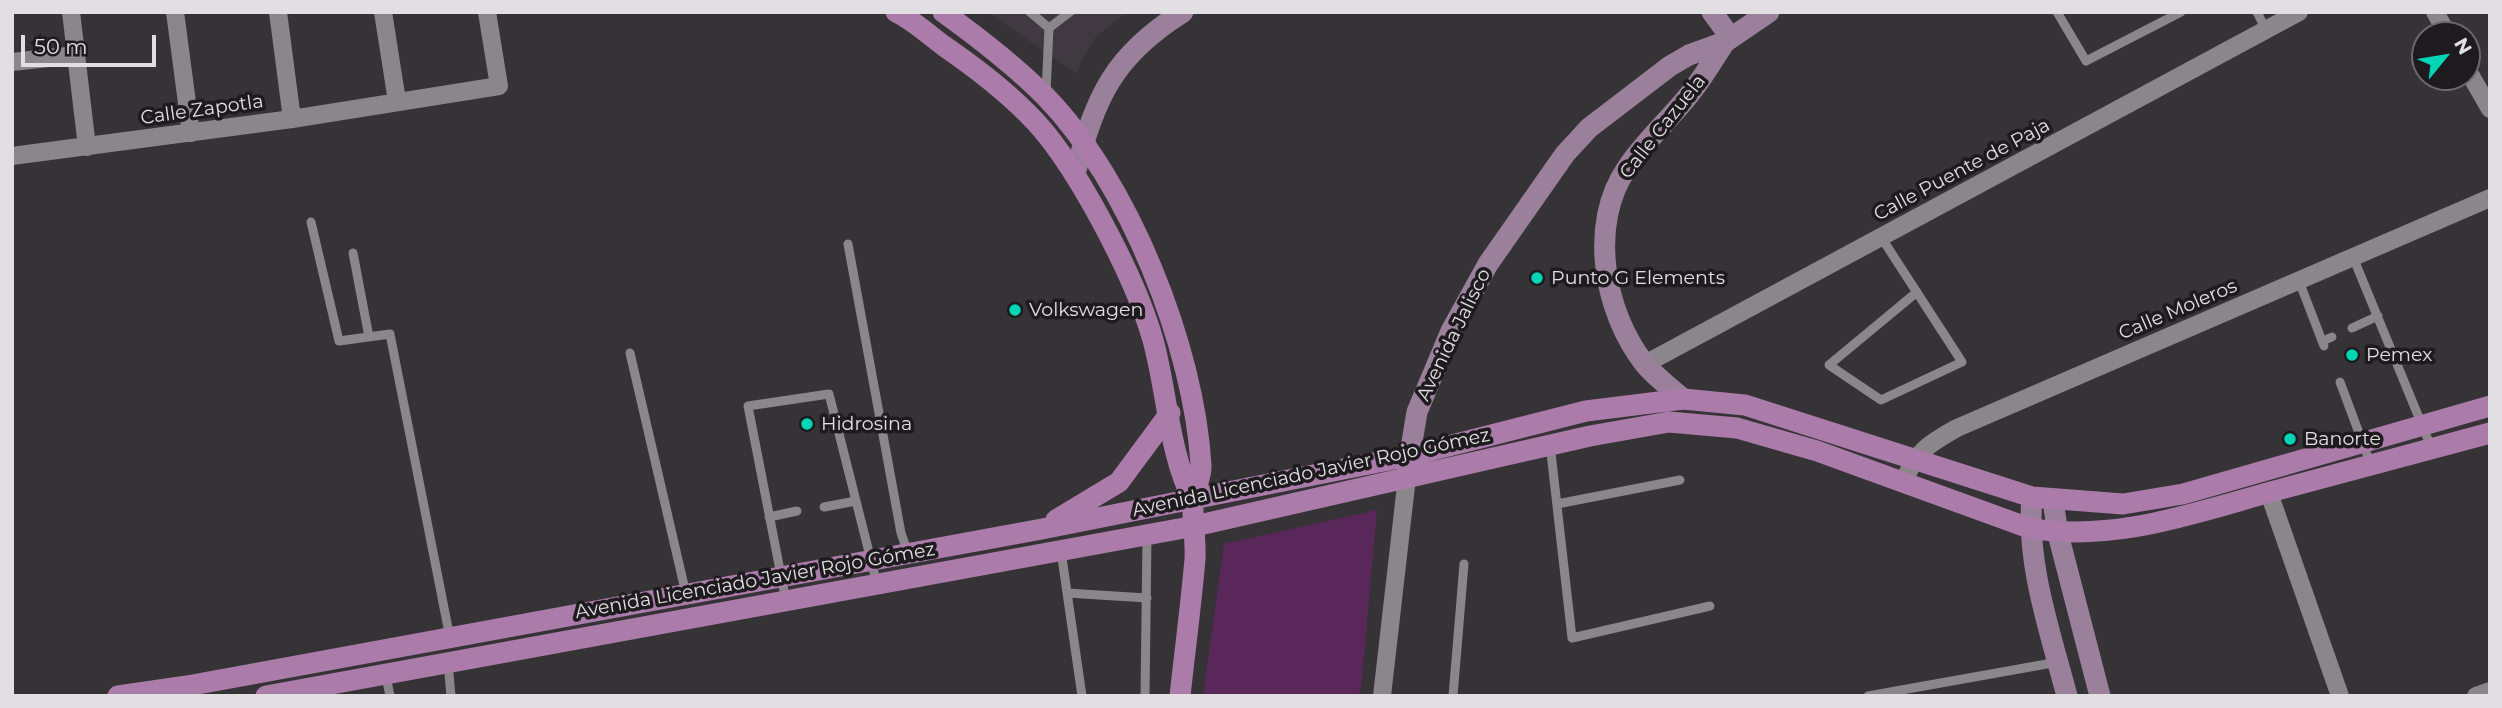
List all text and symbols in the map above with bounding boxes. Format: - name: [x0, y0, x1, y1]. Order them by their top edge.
- scale bar: [24, 21, 159, 65]
- north arrow: [2411, 21, 2481, 91]
- text: 50 m: [34, 34, 88, 59]
- text: N: [2449, 34, 2477, 59]
- street label: Calle Cazuela: [1615, 70, 1711, 184]
- street label: Calle Zapotla: [139, 90, 265, 130]
- street label: Calle Puente de Paja: [1870, 114, 2054, 226]
- street label: Avenida Jalisco: [1412, 265, 1496, 405]
- place label: Punto G Elements: [1551, 267, 1725, 289]
- marker: Punto G Elements: [1529, 270, 1545, 286]
- street label: Calle Moleros: [2115, 275, 2241, 345]
- place label: Volkswagen: [1029, 299, 1143, 321]
- marker: Volkswagen: [1007, 302, 1023, 318]
- place label: Pemex: [2366, 344, 2432, 366]
- marker: Pemex: [2344, 347, 2360, 363]
- place label: Hidrosina: [821, 413, 912, 435]
- marker: Hidrosina: [799, 416, 815, 432]
- street label: Avenida Licenciado Javier Rojo Gómez: [1130, 424, 1492, 522]
- place label: Banorte: [2304, 428, 2381, 450]
- marker: Banorte: [2282, 431, 2298, 447]
- street label: Avenida Licenciado Javier Rojo Gómez: [573, 538, 937, 624]

